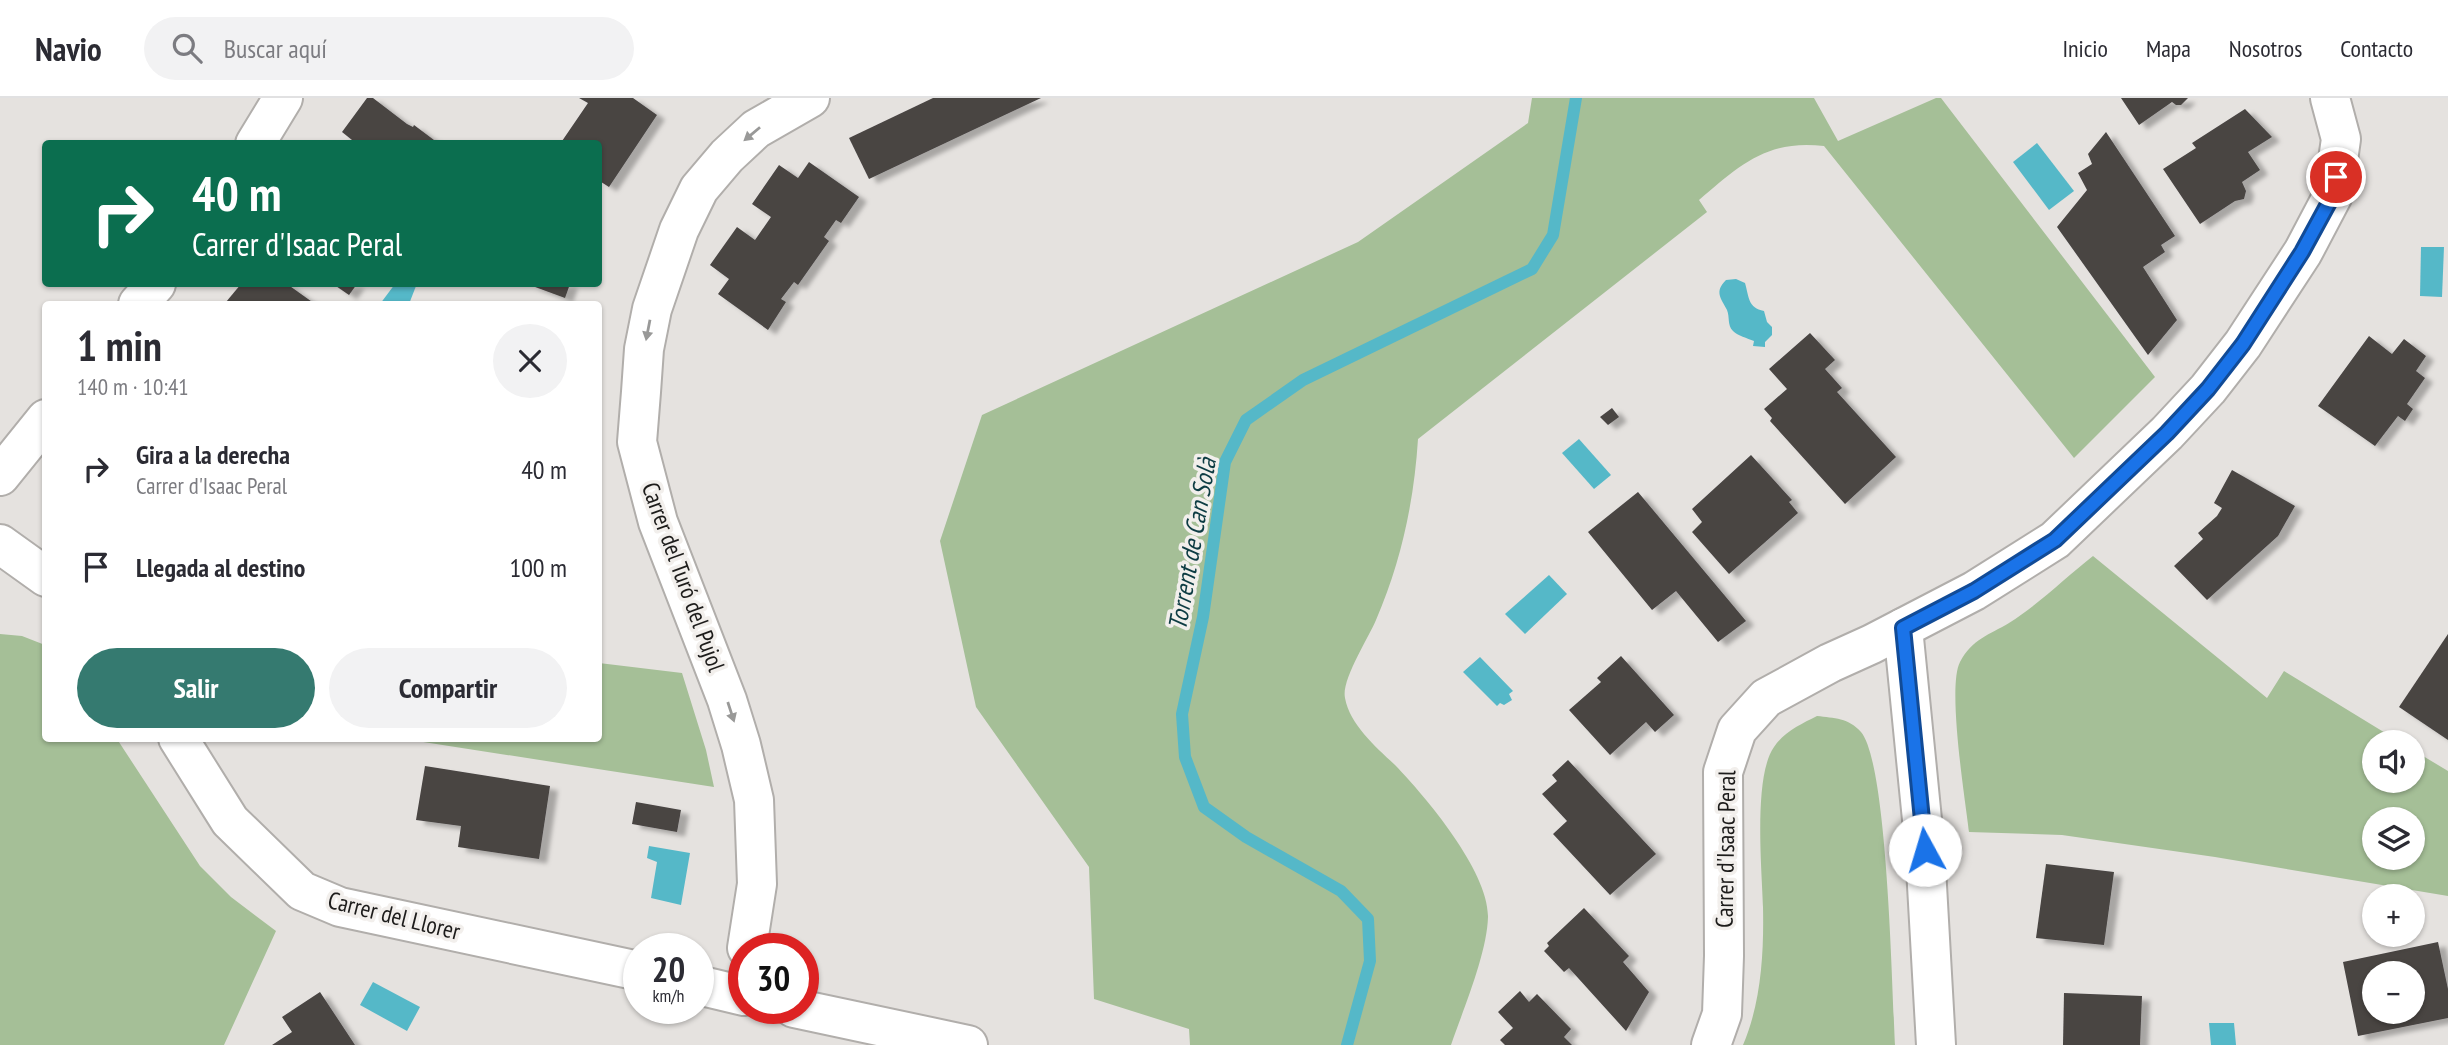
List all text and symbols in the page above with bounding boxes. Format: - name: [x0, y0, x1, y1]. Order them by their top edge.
- search box: [144, 17, 634, 80]
- text: Navio: [35, 27, 102, 70]
- icon: search: [168, 29, 206, 67]
- text: Buscar aquí: [224, 32, 327, 65]
- text: Inicio: [2062, 33, 2108, 64]
- text: Mapa: [2146, 33, 2191, 64]
- text: Nosotros: [2229, 33, 2302, 64]
- text: Contacto: [2340, 33, 2413, 64]
- one-way arrow: [743, 126, 761, 142]
- pin: [2306, 147, 2366, 207]
- icon: arrive: [2317, 158, 2355, 196]
- text: 40 m: [192, 161, 281, 225]
- icon: right: [77, 168, 168, 259]
- text: Carrer d'Isaac Peral: [192, 223, 402, 265]
- text: 1 min: [77, 318, 162, 373]
- one-way arrow: [642, 319, 653, 341]
- button: close: [493, 324, 567, 398]
- text: 140 m · 10:41: [77, 372, 189, 401]
- text: Gira a la derecha: [136, 438, 290, 471]
- icon: right: [77, 450, 115, 488]
- text: 40 m: [521, 453, 567, 486]
- water label: Torrent de Can Solà: [1160, 454, 1223, 633]
- text: Carrer d'Isaac Peral: [136, 471, 287, 500]
- street label: Carrer del Turó del Pujol: [635, 478, 732, 676]
- icon: arrive: [77, 548, 115, 586]
- text: Llegada al destino: [136, 551, 305, 584]
- text: 100 m: [509, 551, 567, 584]
- button: Salir: [77, 648, 315, 728]
- button: Compartir: [329, 648, 567, 728]
- one-way arrow: [726, 702, 737, 723]
- map controls: [2362, 730, 2425, 1024]
- button: sound: [2362, 730, 2425, 793]
- street label: Carrer d'Isaac Peral: [1709, 770, 1742, 928]
- button: layers: [2362, 807, 2425, 870]
- position arrow: [1888, 813, 1962, 887]
- street label: Carrer del Llorer: [325, 884, 464, 947]
- button: +: [2362, 884, 2425, 947]
- speed limit sign: 30: [728, 933, 819, 1024]
- text: 20: [652, 946, 685, 992]
- button: −: [2362, 961, 2425, 1024]
- text: km/h: [653, 984, 684, 1007]

